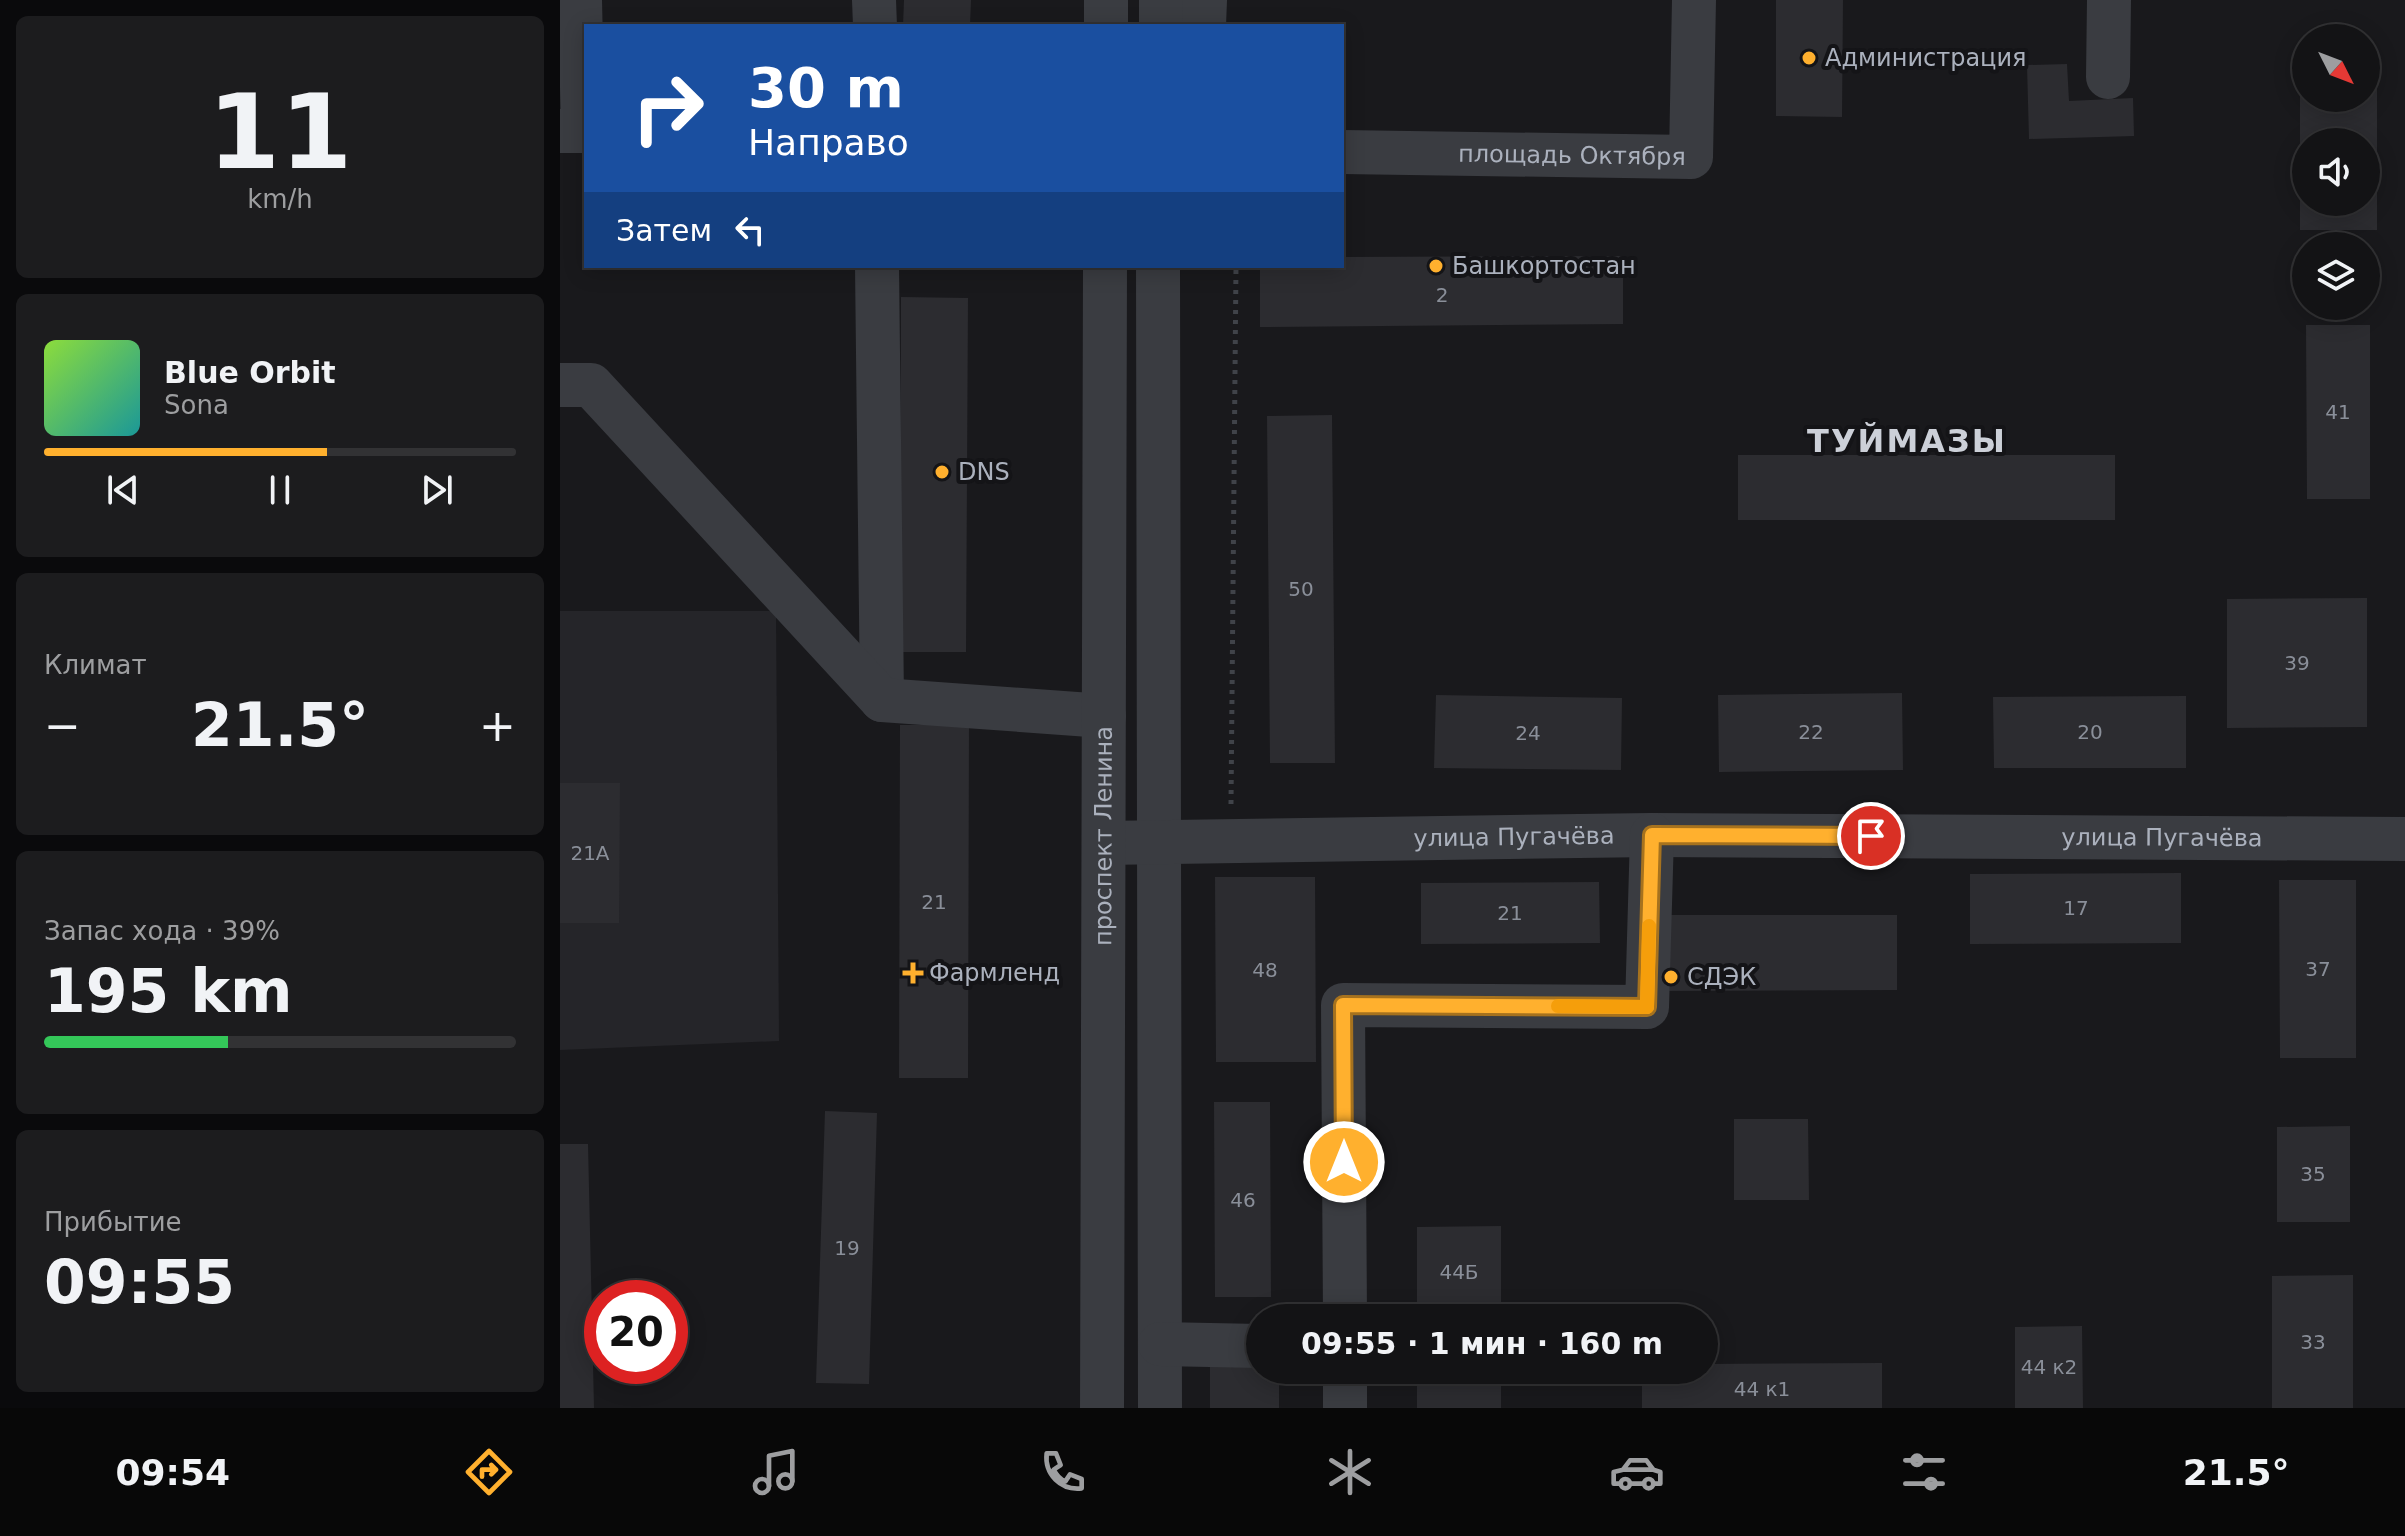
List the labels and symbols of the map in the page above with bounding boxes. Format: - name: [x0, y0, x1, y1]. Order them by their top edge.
- north arrow: [2292, 24, 2380, 112]
- place label: Администрация: [1825, 44, 2027, 72]
- marker: Администрация: [1800, 49, 1818, 67]
- street label: площадь Октября: [1458, 140, 1686, 171]
- place label: Башкортостан: [1452, 252, 1636, 280]
- marker: Башкортостан: [1427, 257, 1445, 275]
- house number: 2: [1436, 283, 1448, 307]
- house number: 41: [2325, 400, 2351, 424]
- district label: ТУЙМАЗЫ: [1807, 422, 2007, 460]
- place label: DNS: [958, 458, 1010, 486]
- marker: DNS: [933, 463, 951, 481]
- house number: 50: [1288, 577, 1314, 601]
- house number: 39: [2284, 651, 2310, 675]
- house number: 22: [1798, 720, 1824, 744]
- house number: 20: [2077, 720, 2103, 744]
- house number: 24: [1515, 721, 1541, 745]
- street label: проспект Ленина: [1089, 726, 1118, 946]
- pin: [1837, 802, 1905, 870]
- street label: улица Пугачёва: [1413, 822, 1615, 852]
- street label: улица Пугачёва: [2061, 823, 2263, 852]
- house number: 21А: [570, 841, 610, 865]
- house number: 21: [921, 890, 947, 914]
- house number: 17: [2063, 896, 2089, 920]
- house number: 21: [1497, 901, 1523, 925]
- house number: 37: [2305, 957, 2331, 981]
- house number: 48: [1252, 958, 1278, 982]
- place label: Фармленд: [929, 959, 1060, 987]
- place label: СДЭК: [1687, 963, 1756, 991]
- marker: Фармленд: [904, 964, 922, 982]
- marker: СДЭК: [1662, 968, 1680, 986]
- position arrow: [1302, 1120, 1386, 1204]
- house number: 35: [2300, 1162, 2326, 1186]
- house number: 46: [1230, 1188, 1256, 1212]
- house number: 19: [834, 1236, 860, 1260]
- house number: 44Б: [1439, 1260, 1479, 1284]
- speed limit sign: 20: [584, 1280, 688, 1384]
- house number: 33: [2300, 1330, 2326, 1354]
- house number: 44 к2: [2021, 1355, 2077, 1379]
- house number: 44 к1: [1734, 1377, 1790, 1401]

